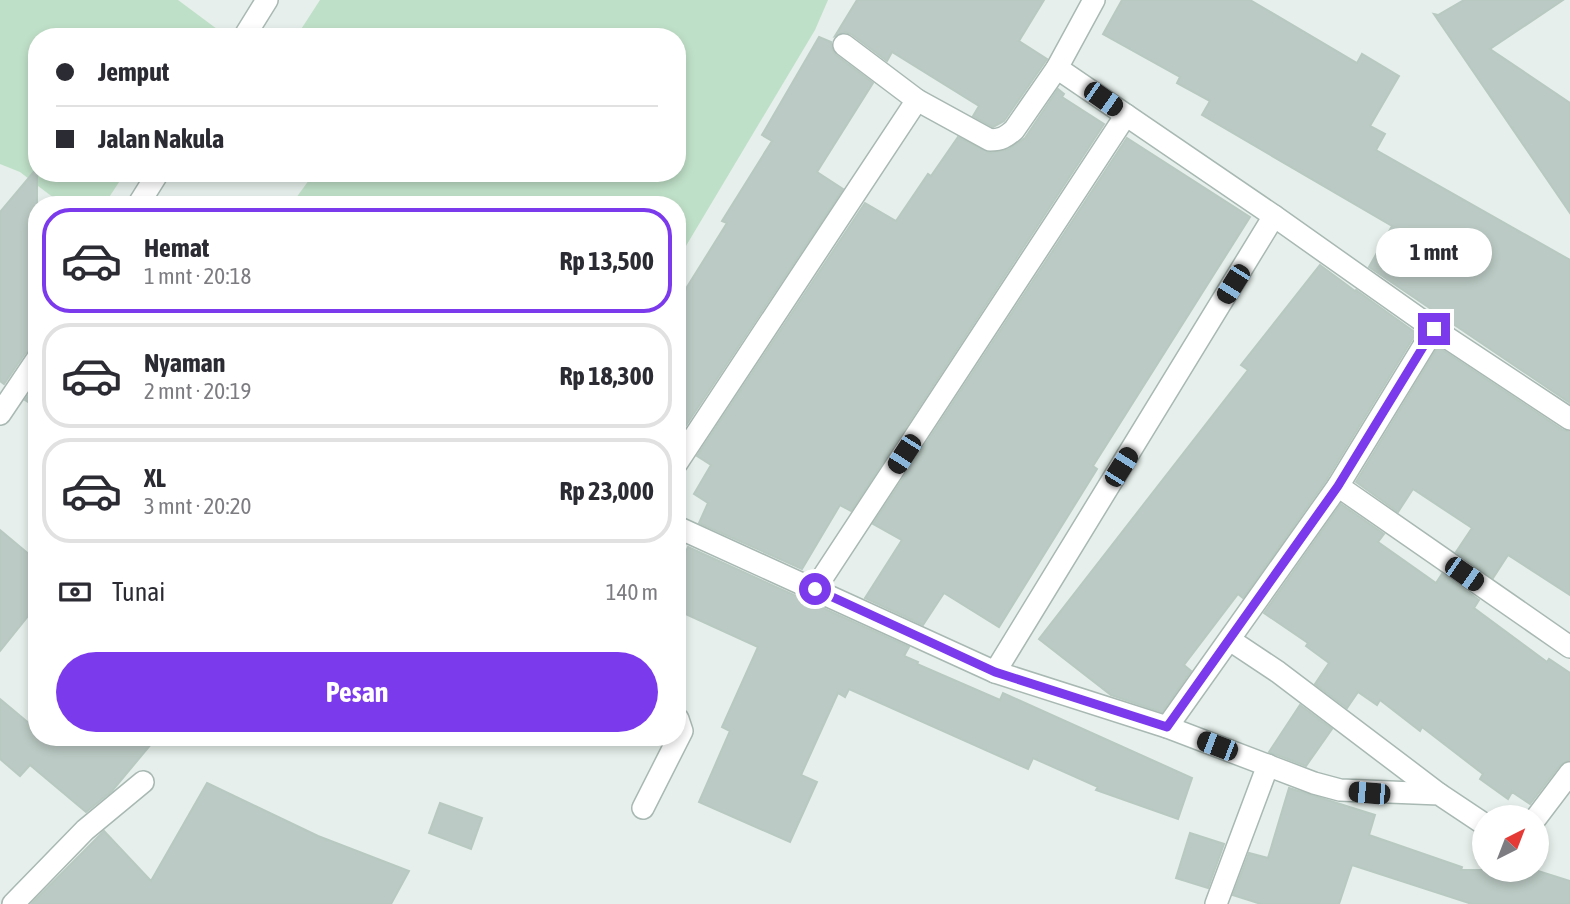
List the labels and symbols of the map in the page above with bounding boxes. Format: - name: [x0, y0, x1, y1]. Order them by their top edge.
- car: [1080, 78, 1127, 120]
- callout: 1 mnt: [1376, 228, 1492, 276]
- car: [1213, 261, 1254, 307]
- route end: [1418, 313, 1450, 345]
- car: [884, 431, 925, 477]
- car: [1101, 444, 1142, 490]
- car: [1441, 553, 1488, 595]
- route start: [799, 573, 831, 605]
- car: [1194, 729, 1241, 763]
- car: [1348, 781, 1391, 805]
- north arrow: [1472, 805, 1549, 882]

